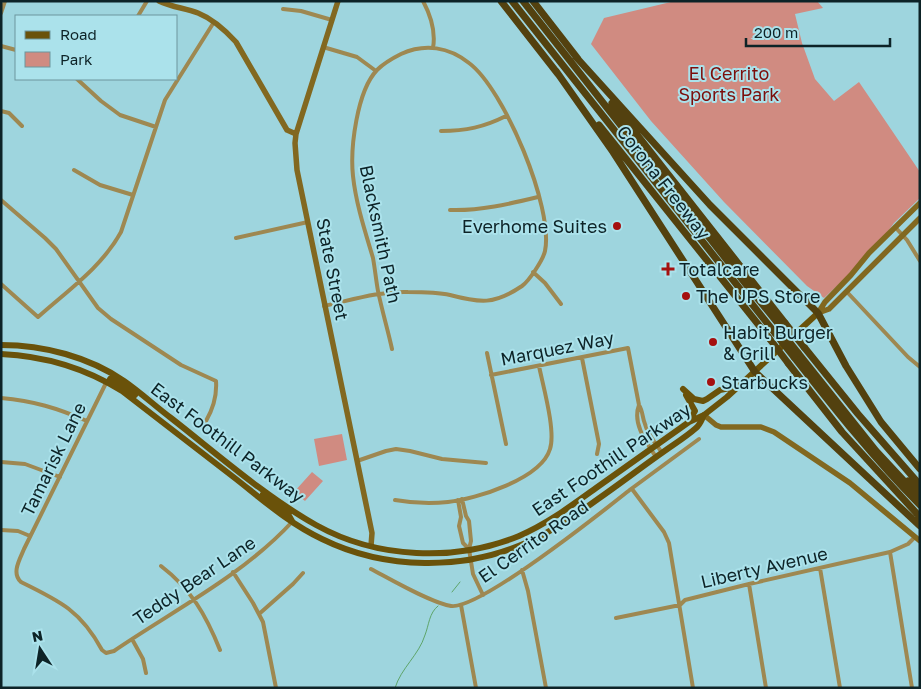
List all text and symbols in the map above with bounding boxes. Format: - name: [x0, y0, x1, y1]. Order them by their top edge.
- legend: [15, 15, 178, 80]
- scale bar: [746, 15, 890, 47]
- text: 200 m: [754, 23, 798, 41]
- text: Road: [60, 25, 97, 43]
- text: Park: [60, 50, 93, 68]
- park label: El Cerrito Sports Park: [679, 62, 779, 105]
- street label: Corona Freeway: [613, 121, 715, 243]
- street label: Blacksmith Path: [356, 163, 406, 305]
- place label: Everhome Suites: [462, 215, 607, 237]
- street label: State Street: [312, 216, 354, 322]
- marker: Everhome Suites: [611, 220, 623, 232]
- place label: Totalcare: [679, 258, 760, 280]
- marker: Totalcare: [661, 262, 675, 276]
- place label: The UPS Store: [696, 285, 821, 307]
- marker: The UPS Store: [680, 290, 692, 302]
- place label: Habit Burger & Grill: [723, 321, 833, 364]
- street label: Marquez Way: [498, 326, 616, 370]
- marker: Habit Burger & Grill: [707, 336, 719, 348]
- place label: Starbucks: [721, 371, 808, 393]
- marker: Starbucks: [705, 376, 717, 388]
- street label: East Foothill Parkway: [147, 377, 309, 507]
- street label: Tamarisk Lane: [16, 398, 90, 520]
- street label: East Foothill Parkway: [527, 398, 695, 520]
- street label: El Cerrito Road: [474, 495, 592, 587]
- street label: Teddy Bear Lane: [129, 531, 259, 629]
- street label: Liberty Avenue: [698, 542, 830, 592]
- north arrow: [15, 624, 65, 674]
- text: N: [30, 626, 44, 645]

